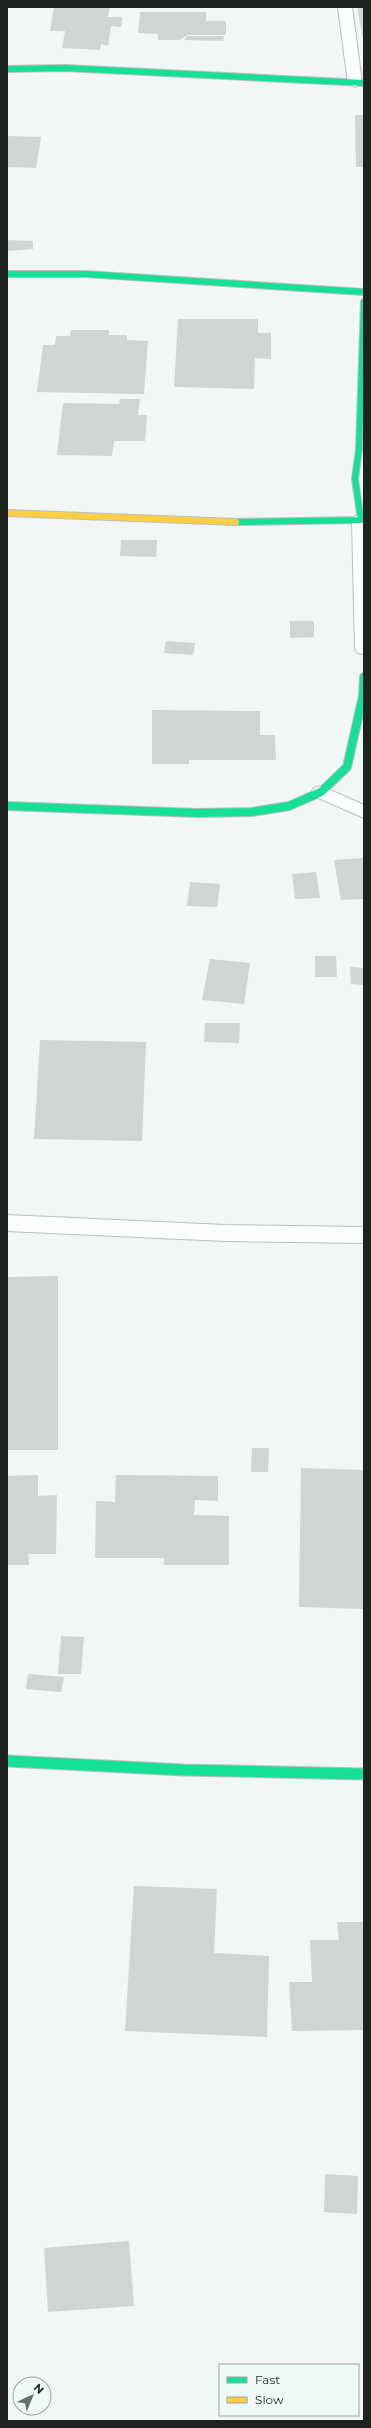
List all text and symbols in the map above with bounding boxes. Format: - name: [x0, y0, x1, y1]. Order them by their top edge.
- legend: [219, 2364, 359, 2416]
- text: Fast: [255, 2372, 280, 2387]
- north arrow: [12, 2376, 52, 2416]
- text: N: [31, 2381, 47, 2397]
- text: Slow: [255, 2392, 284, 2407]

